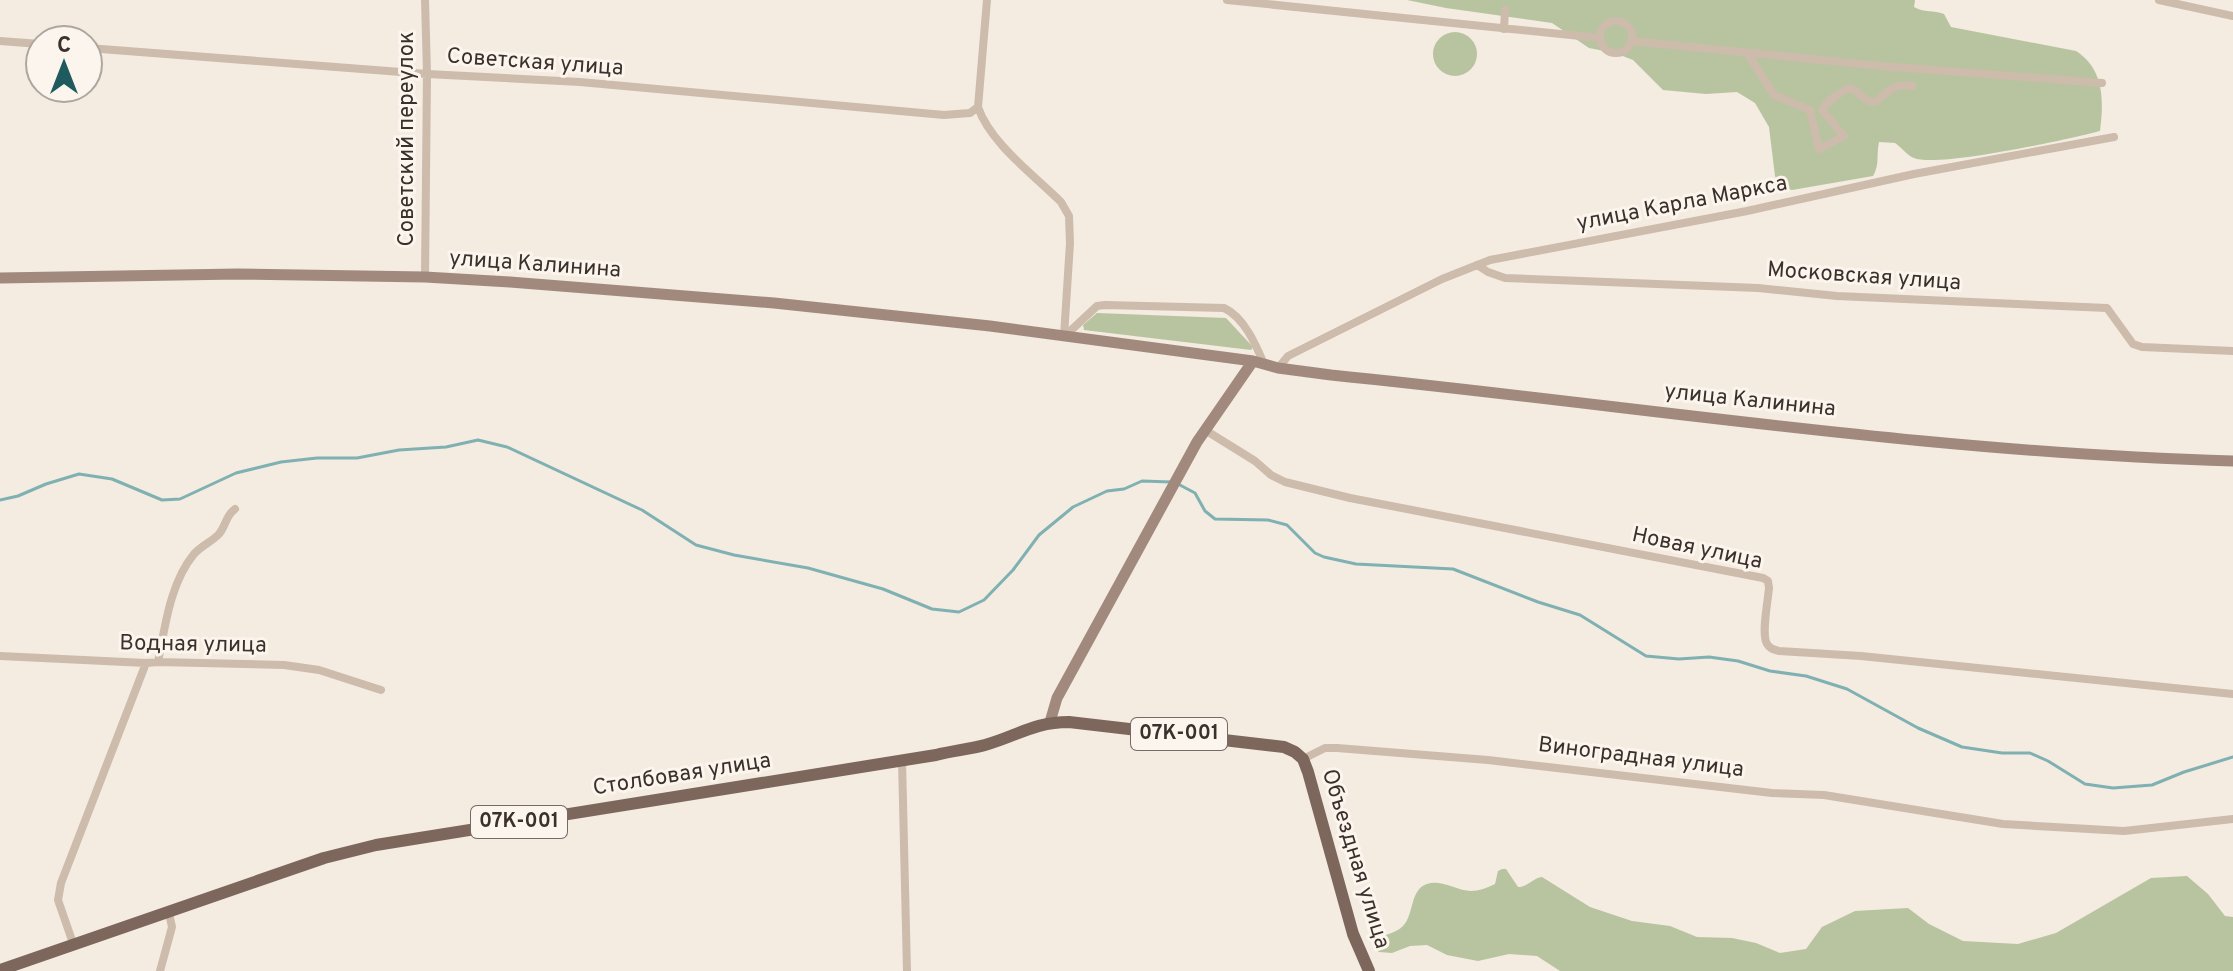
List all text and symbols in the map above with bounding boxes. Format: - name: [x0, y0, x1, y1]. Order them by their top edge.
- north arrow: [24, 24, 104, 104]
- street label: Советский переулок: [394, 31, 421, 247]
- text: С: [57, 33, 71, 60]
- street label: Советская улица: [446, 43, 624, 83]
- street label: улица Карла Маркса: [1574, 170, 1790, 238]
- street label: улица Калинина: [448, 246, 622, 284]
- street label: Московская улица: [1766, 257, 1962, 297]
- street label: улица Калинина: [1663, 379, 1837, 423]
- street label: Новая улица: [1629, 522, 1765, 576]
- street label: Водная улица: [119, 630, 267, 660]
- road number: 07К-001: [1131, 718, 1227, 750]
- street label: Виноградная улица: [1537, 732, 1745, 784]
- street label: Столбовая улица: [591, 748, 773, 802]
- street label: Объездная улица: [1315, 766, 1395, 952]
- road number: 07К-001: [471, 806, 567, 838]

